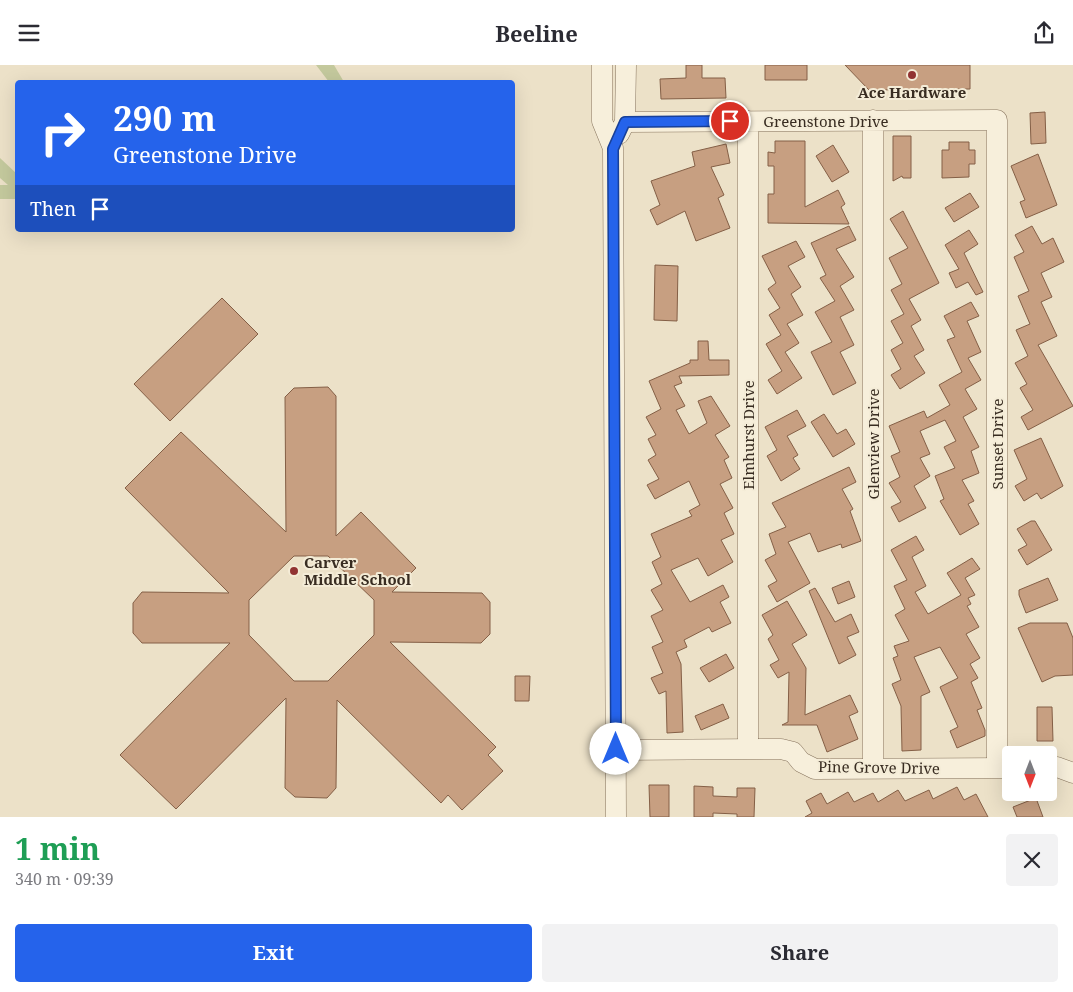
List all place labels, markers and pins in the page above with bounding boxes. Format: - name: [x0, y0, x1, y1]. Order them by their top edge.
- marker: Ace Hardware: [906, 69, 918, 81]
- place label: Ace Hardware: [858, 82, 966, 102]
- pin: [709, 100, 751, 142]
- place label: Carver Middle School: [304, 552, 412, 589]
- marker: Carver Middle School: [288, 565, 300, 577]

